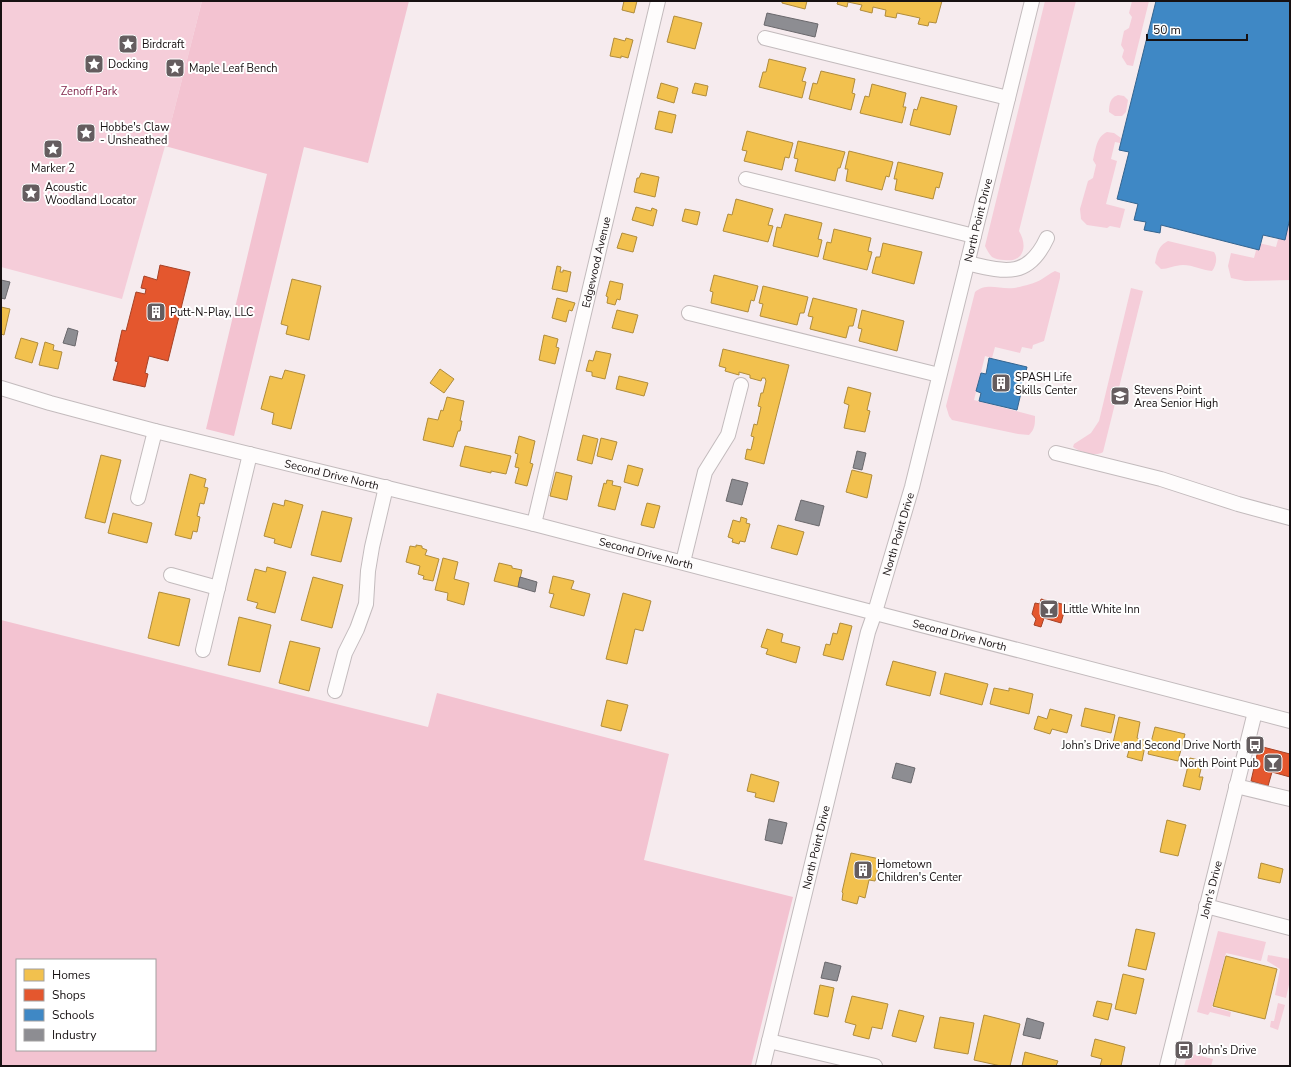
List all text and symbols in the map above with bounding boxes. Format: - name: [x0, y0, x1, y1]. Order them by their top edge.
- scale bar: [1147, 16, 1247, 42]
- text: 50 m: [1153, 22, 1181, 38]
- place icon: Birdcraft: [117, 33, 139, 55]
- place label: Birdcraft: [142, 37, 184, 52]
- place icon: Docking: [83, 53, 105, 75]
- place label: Docking: [108, 57, 148, 72]
- place icon: Maple Leaf Bench: [164, 57, 186, 79]
- place label: Maple Leaf Bench: [189, 61, 278, 76]
- park label: Zenoff Park: [61, 84, 118, 99]
- place label: Hobbe's Claw - Unsheathed: [100, 120, 169, 148]
- place icon: Hobbe's Claw - Unsheathed: [75, 122, 97, 144]
- place icon: Marker 2: [42, 138, 64, 160]
- place label: Marker 2: [31, 161, 75, 176]
- street label: North Point Drive: [960, 176, 996, 264]
- place label: Acoustic Woodland Locator: [45, 180, 137, 208]
- place icon: Acoustic Woodland Locator: [20, 182, 42, 204]
- street label: Edgewood Avenue: [578, 215, 614, 309]
- building icon: Putt-N-Play, LLC: [145, 301, 167, 323]
- place label: Putt-N-Play, LLC: [170, 305, 253, 320]
- place label: SPASH Life Skills Center: [1015, 370, 1077, 398]
- building icon: SPASH Life Skills Center: [990, 372, 1012, 394]
- place label: Stevens Point Area Senior High: [1134, 383, 1218, 411]
- school or university icon: Stevens Point Area Senior High: [1109, 385, 1131, 407]
- street label: Second Drive North: [283, 456, 381, 493]
- street label: North Point Drive: [879, 491, 917, 577]
- street label: Second Drive North: [597, 534, 695, 573]
- bar icon: Little White Inn: [1038, 598, 1060, 620]
- place label: Little White Inn: [1063, 602, 1140, 617]
- street label: Second Drive North: [911, 615, 1008, 654]
- bus stop icon: John’s Drive and Second Drive North: [1244, 734, 1266, 756]
- place label: John’s Drive and Second Drive North: [1061, 738, 1241, 753]
- bar icon: North Point Pub: [1262, 752, 1284, 774]
- place label: North Point Pub: [1180, 756, 1259, 771]
- street label: North Point Drive: [799, 804, 833, 891]
- place label: Hometown Children's Center: [877, 857, 962, 885]
- building icon: Hometown Children's Center: [852, 859, 874, 881]
- street label: John's Drive: [1196, 859, 1225, 921]
- legend: [16, 959, 156, 1051]
- text: Homes: [52, 967, 90, 983]
- text: Shops: [52, 987, 86, 1003]
- text: Schools: [52, 1007, 95, 1023]
- text: Industry: [52, 1027, 97, 1043]
- bus stop icon: John’s Drive: [1173, 1039, 1195, 1061]
- place label: John’s Drive: [1197, 1043, 1257, 1058]

